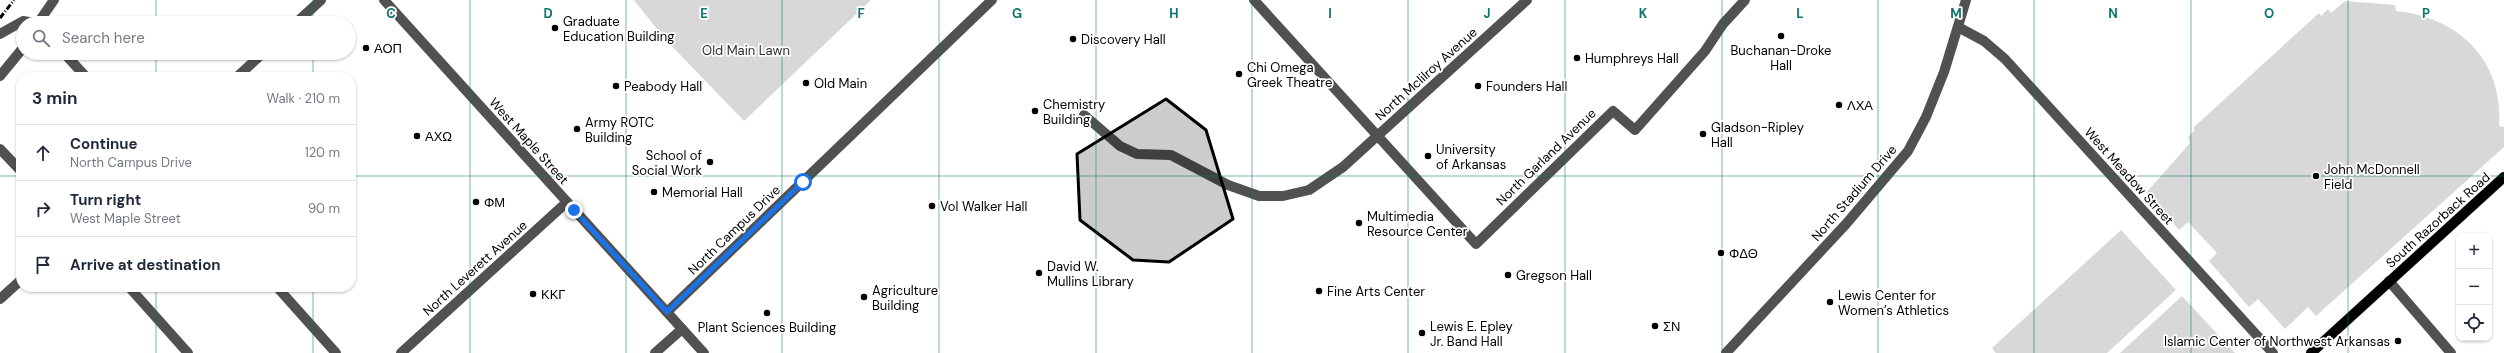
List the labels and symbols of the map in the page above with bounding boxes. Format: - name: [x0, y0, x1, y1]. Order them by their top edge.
- text: C: [386, 5, 396, 22]
- text: D: [543, 5, 553, 22]
- text: E: [700, 5, 708, 22]
- text: F: [857, 5, 865, 22]
- text: G: [1012, 5, 1022, 22]
- text: H: [1169, 5, 1179, 22]
- text: I: [1328, 5, 1332, 22]
- text: J: [1483, 5, 1491, 22]
- text: K: [1639, 5, 1648, 22]
- text: L: [1796, 5, 1804, 22]
- text: M: [1950, 5, 1962, 22]
- text: N: [2108, 5, 2118, 22]
- text: O: [2264, 5, 2274, 22]
- text: P: [2422, 5, 2430, 22]
- place label: Graduate Education Building: [563, 13, 674, 45]
- marker: Graduate Education Building: [550, 23, 560, 33]
- street label: North McIilroy Avenue: [1371, 24, 1481, 124]
- place label: Discovery Hall: [1081, 31, 1166, 48]
- marker: Buchanan-Droke Hall: [1776, 31, 1786, 41]
- marker: Discovery Hall: [1068, 34, 1078, 44]
- place label: ΑΟΠ: [374, 40, 402, 57]
- park label: Old Main Lawn: [702, 42, 790, 59]
- place label: Buchanan-Droke Hall: [1731, 42, 1831, 74]
- marker: ΑΟΠ: [361, 43, 371, 53]
- place label: Humphreys Hall: [1585, 50, 1679, 67]
- marker: Humphreys Hall: [1572, 53, 1582, 63]
- place label: Chi Omega Greek Theatre: [1247, 59, 1332, 91]
- marker: Chi Omega Greek Theatre: [1234, 69, 1244, 79]
- place label: Old Main: [814, 75, 867, 92]
- place label: Peabody Hall: [624, 78, 702, 95]
- marker: Old Main: [801, 78, 811, 88]
- place label: Founders Hall: [1486, 78, 1567, 95]
- marker: Peabody Hall: [611, 81, 621, 91]
- marker: Founders Hall: [1473, 81, 1483, 91]
- street label: West Maple Street: [486, 94, 572, 188]
- place label: Chemistry Building: [1043, 96, 1105, 128]
- place label: ΛΧΑ: [1847, 97, 1873, 114]
- marker: ΛΧΑ: [1834, 100, 1844, 110]
- street label: North Garland Avenue: [1492, 105, 1600, 209]
- marker: Chemistry Building: [1030, 106, 1040, 116]
- place label: Army ROTC Building: [585, 114, 654, 146]
- place label: Gladson-Ripley Hall: [1711, 119, 1804, 151]
- marker: Army ROTC Building: [572, 124, 582, 134]
- street label: West Meadow Street: [2081, 124, 2177, 228]
- place label: ΑΧΩ: [425, 128, 452, 145]
- marker: Gladson-Ripley Hall: [1698, 129, 1708, 139]
- marker: ΑΧΩ: [412, 131, 422, 141]
- place label: University of Arkansas: [1436, 141, 1506, 173]
- street label: North Stadium Drive: [1808, 141, 1900, 245]
- place label: School of Social Work: [632, 147, 703, 179]
- marker: University of Arkansas: [1423, 151, 1433, 161]
- marker: School of Social Work: [705, 157, 715, 167]
- place label: John McDonnell Field: [2324, 161, 2420, 193]
- street label: South Razorback Road: [2382, 169, 2494, 271]
- marker: John McDonnell Field: [2311, 171, 2321, 181]
- route start: [794, 173, 812, 191]
- street label: North Campus Drive: [684, 182, 784, 278]
- place label: Memorial Hall: [662, 184, 743, 201]
- marker: Memorial Hall: [649, 187, 659, 197]
- place label: ΦΜ: [484, 194, 505, 211]
- marker: ΦΜ: [471, 197, 481, 207]
- place label: Vol Walker Hall: [940, 198, 1027, 215]
- route end: [565, 201, 583, 219]
- marker: Vol Walker Hall: [927, 201, 937, 211]
- place label: Multimedia Resource Center: [1367, 208, 1468, 240]
- street label: North Leverett Avenue: [419, 217, 531, 319]
- marker: Multimedia Resource Center: [1354, 218, 1364, 228]
- place label: ΦΔΘ: [1729, 245, 1758, 262]
- marker: ΦΔΘ: [1716, 248, 1726, 258]
- place label: David W. Mullins Library: [1047, 258, 1134, 290]
- place label: Gregson Hall: [1516, 267, 1592, 284]
- marker: David W. Mullins Library: [1034, 268, 1044, 278]
- marker: Gregson Hall: [1503, 270, 1513, 280]
- place label: Agriculture Building: [872, 282, 938, 314]
- place label: Fine Arts Center: [1327, 283, 1425, 300]
- place label: ΚΚΓ: [541, 286, 566, 303]
- marker: Fine Arts Center: [1314, 286, 1324, 296]
- place label: Lewis Center for Women’s Athletics: [1838, 287, 1949, 319]
- marker: ΚΚΓ: [528, 289, 538, 299]
- marker: Agriculture Building: [859, 292, 869, 302]
- marker: Lewis Center for Women’s Athletics: [1825, 297, 1835, 307]
- marker: Plant Sciences Building: [762, 308, 772, 318]
- place label: Lewis E. Epley Jr. Band Hall: [1430, 318, 1513, 350]
- place label: ΣΝ: [1663, 318, 1680, 335]
- place label: Plant Sciences Building: [698, 319, 836, 336]
- marker: ΣΝ: [1650, 321, 1660, 331]
- marker: Lewis E. Epley Jr. Band Hall: [1417, 328, 1427, 338]
- place label: Islamic Center of Northwest Arkansas: [2164, 333, 2390, 350]
- marker: Islamic Center of Northwest Arkansas: [2393, 336, 2403, 346]

